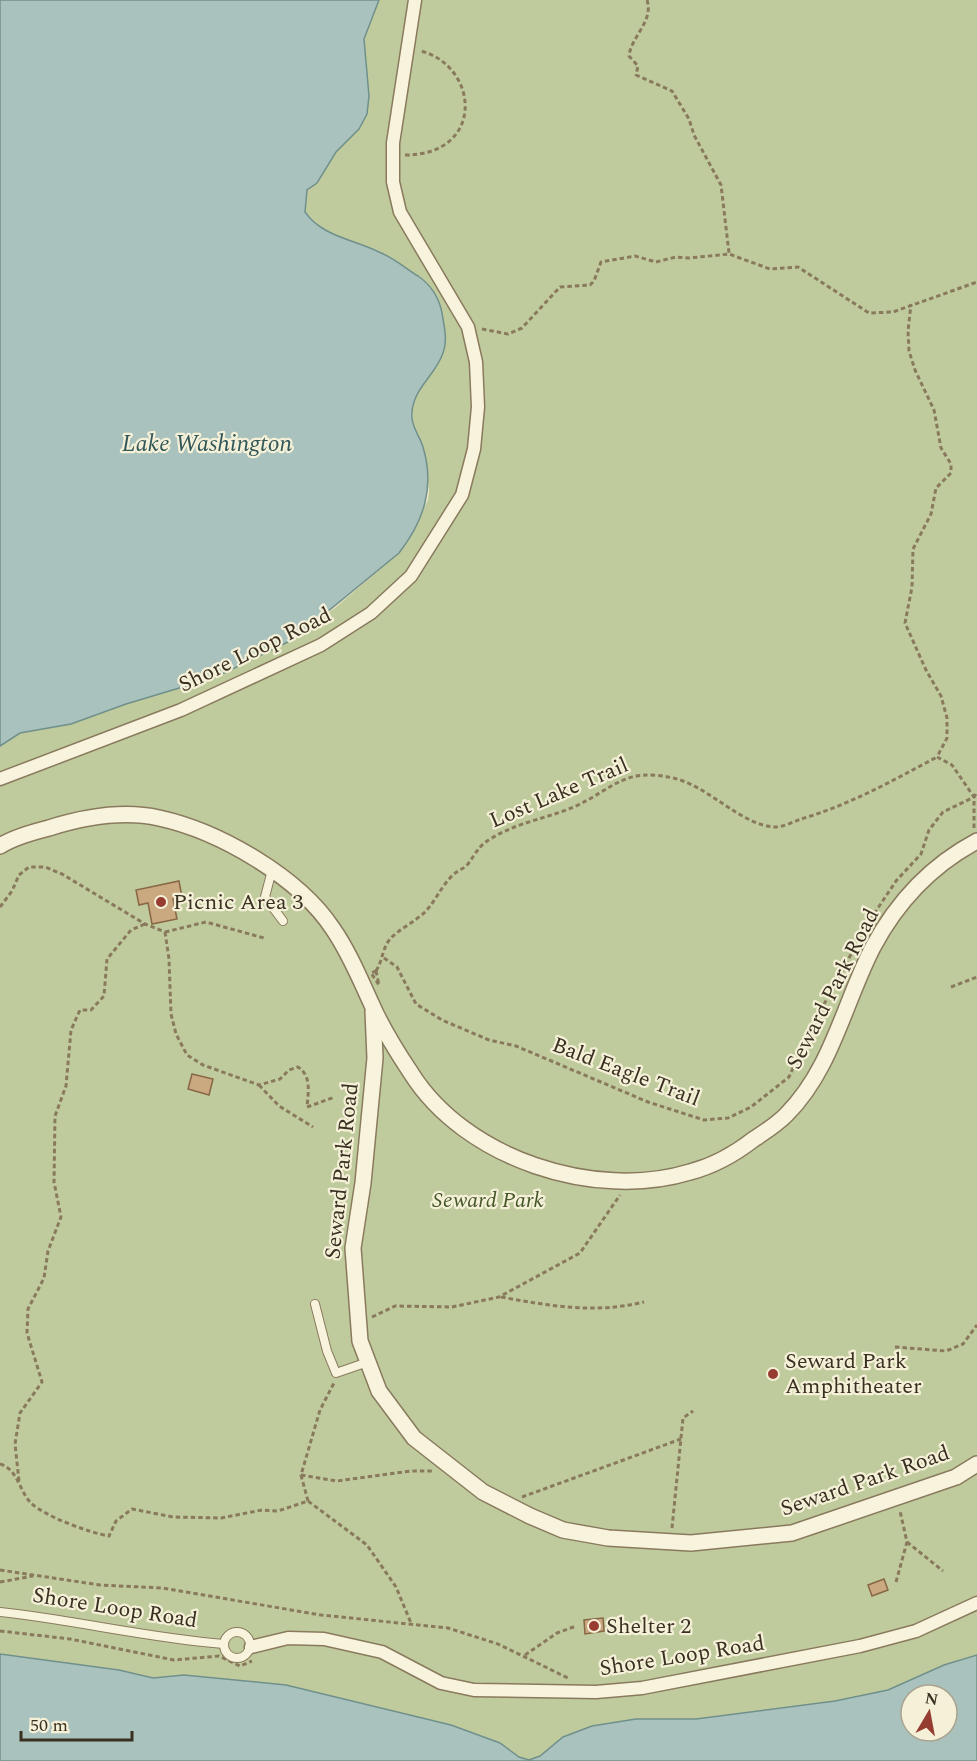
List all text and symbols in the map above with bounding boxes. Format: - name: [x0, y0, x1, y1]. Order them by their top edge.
- water label: Lake Washington: [122, 426, 293, 462]
- street label: Shore Loop Road: [173, 599, 337, 701]
- street label: Lost Lake Trail: [484, 749, 634, 837]
- place label: Picnic Area 3: [173, 886, 303, 919]
- marker: Picnic Area 3: [154, 895, 168, 909]
- street label: Seward Park Road: [778, 903, 888, 1075]
- street label: Bald Eagle Trail: [547, 1029, 705, 1115]
- street label: Seward Park Road: [316, 1081, 368, 1261]
- park label: Seward Park: [432, 1184, 544, 1217]
- place label: Seward Park Amphitheater: [785, 1345, 922, 1403]
- marker: Seward Park Amphitheater: [766, 1367, 780, 1381]
- street label: Seward Park Road: [776, 1437, 954, 1525]
- street label: Shore Loop Road: [30, 1579, 200, 1637]
- place label: Shelter 2: [606, 1610, 691, 1643]
- marker: Shelter 2: [587, 1619, 601, 1633]
- street label: Shore Loop Road: [597, 1627, 767, 1685]
- north arrow: [899, 1683, 959, 1743]
- text: N: [923, 1686, 940, 1712]
- scale bar: [21, 1704, 132, 1742]
- text: 50 m: [30, 1712, 68, 1739]

